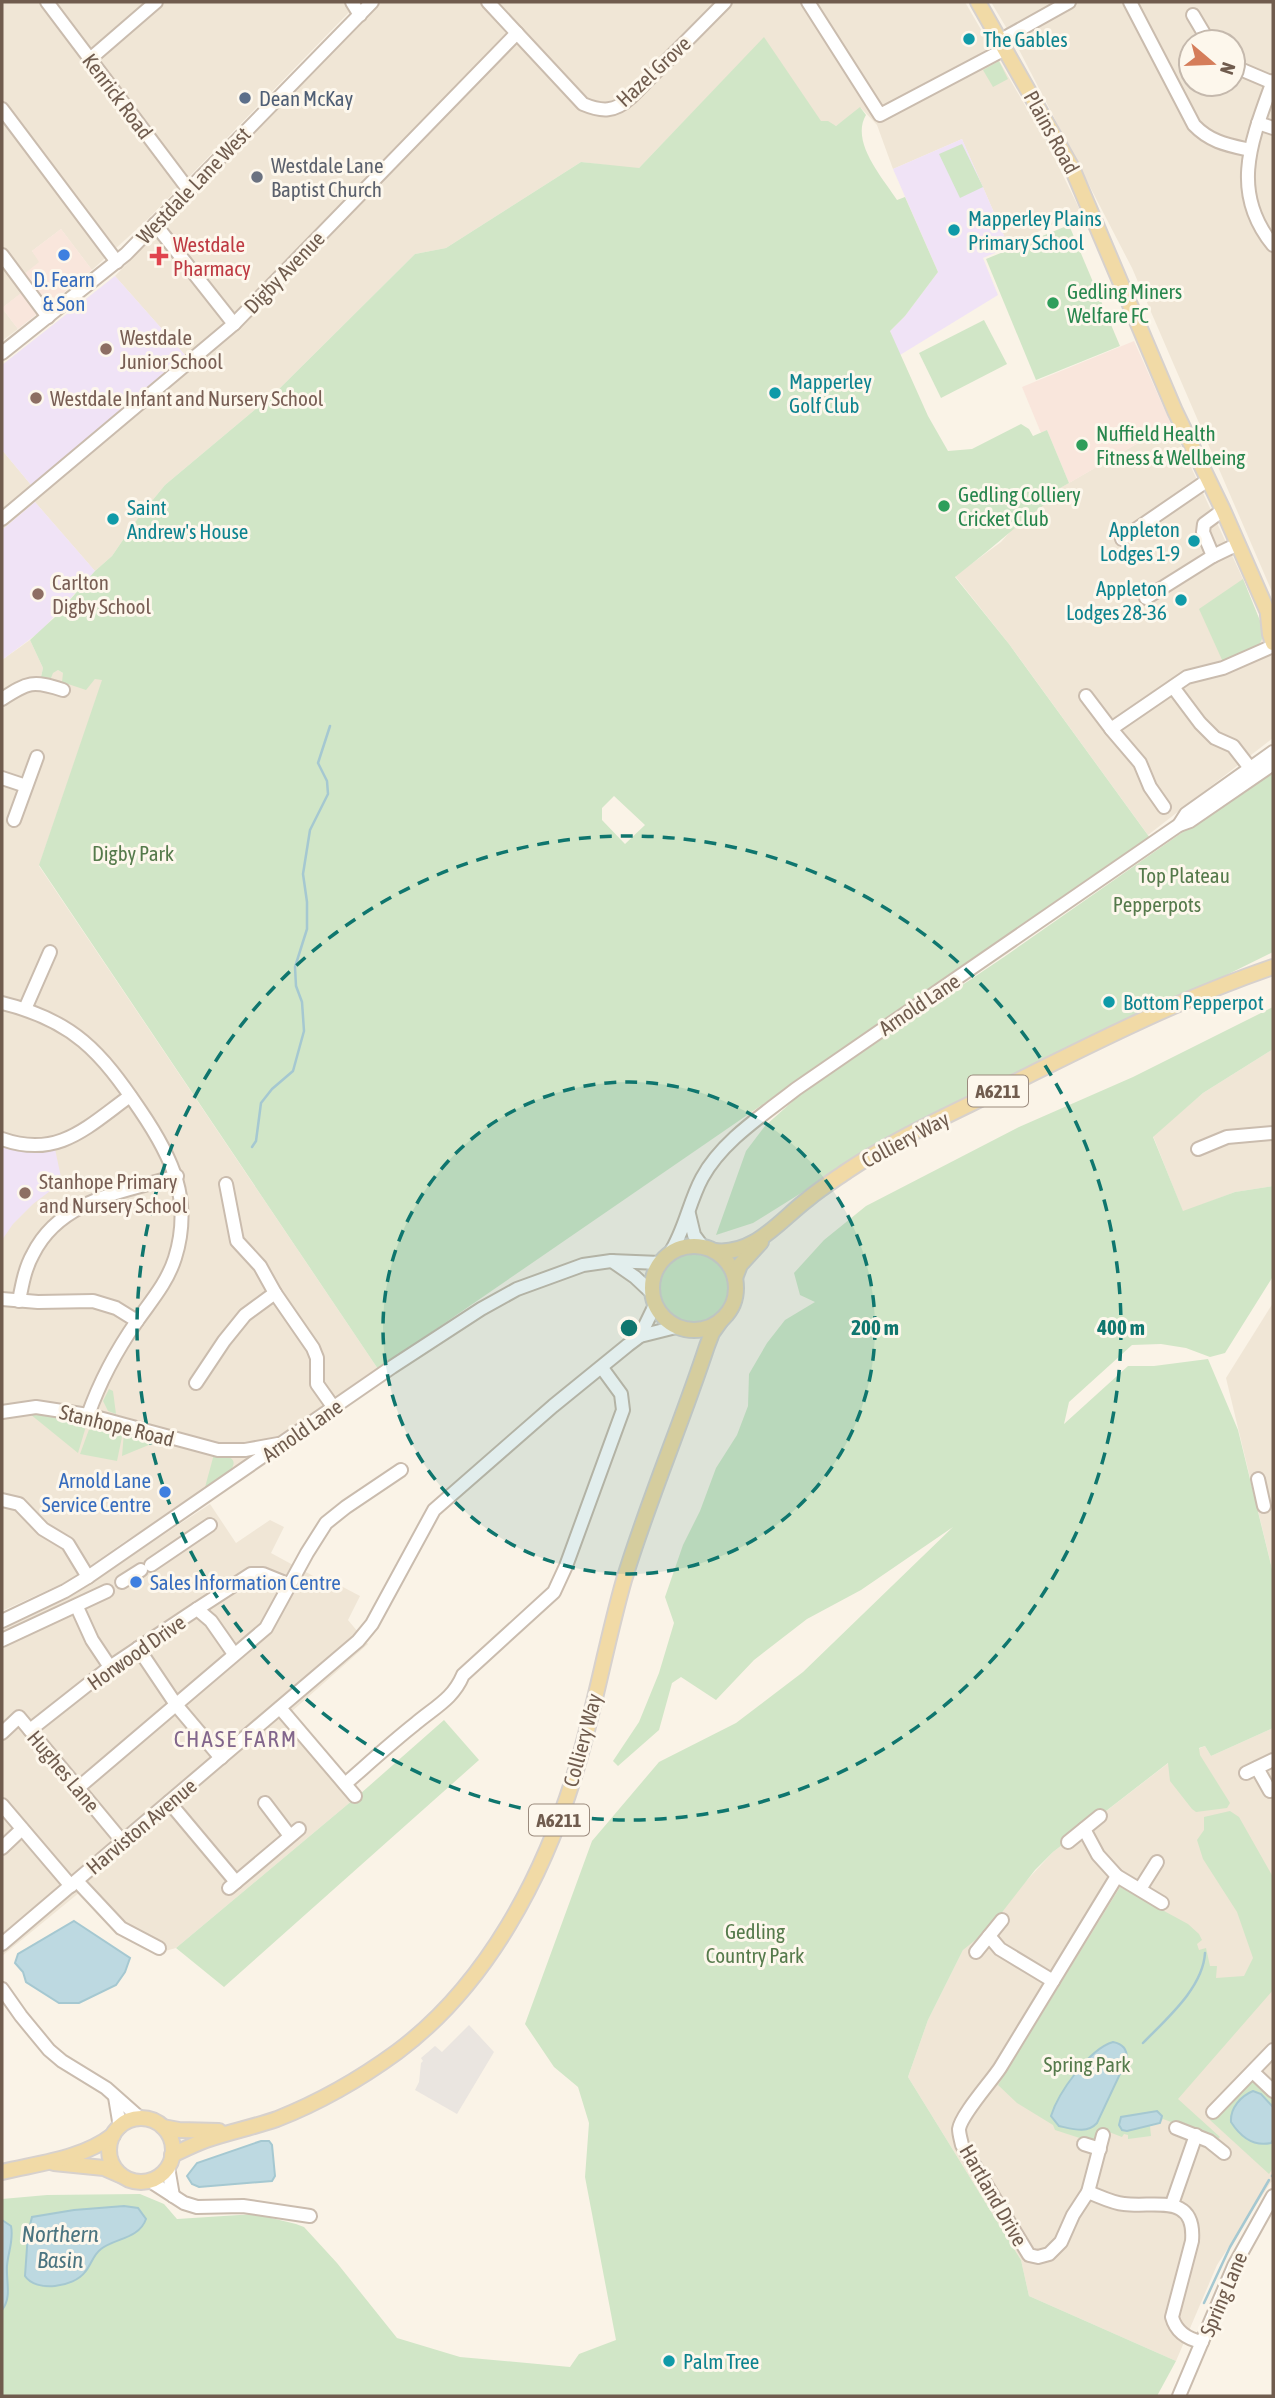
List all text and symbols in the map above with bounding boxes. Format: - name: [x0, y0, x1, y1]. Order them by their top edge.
- place label: The Gables: [983, 27, 1068, 51]
- north arrow: [1177, 28, 1247, 98]
- street label: Hazel Grove: [611, 31, 695, 111]
- marker: The Gables: [961, 31, 977, 47]
- street label: Kenrick Road: [78, 49, 158, 143]
- text: N: [1216, 60, 1240, 77]
- place label: Dean McKay: [259, 86, 354, 110]
- street label: Plains Road: [1019, 86, 1085, 178]
- marker: Dean McKay: [237, 90, 253, 106]
- street label: Westdale Lane West: [131, 122, 255, 248]
- place label: Westdale Lane Baptist Church: [271, 153, 383, 201]
- marker: Westdale Lane Baptist Church: [249, 169, 265, 185]
- place label: Mapperley Plains Primary School: [968, 206, 1102, 254]
- marker: Mapperley Plains Primary School: [946, 222, 962, 238]
- street label: Digby Avenue: [239, 226, 329, 318]
- place label: Westdale Pharmacy: [173, 232, 251, 280]
- marker: D. Fearn & Son: [56, 247, 72, 263]
- marker: Westdale Pharmacy: [151, 248, 167, 264]
- place label: D. Fearn & Son: [33, 267, 95, 315]
- place label: Gedling Miners Welfare FC: [1067, 279, 1182, 327]
- marker: Gedling Miners Welfare FC: [1045, 295, 1061, 311]
- place label: Westdale Junior School: [120, 325, 223, 373]
- marker: Westdale Junior School: [98, 341, 114, 357]
- place label: Mapperley Golf Club: [789, 369, 872, 417]
- marker: Mapperley Golf Club: [767, 385, 783, 401]
- place label: Westdale Infant and Nursery School: [50, 386, 324, 410]
- marker: Westdale Infant and Nursery School: [28, 390, 44, 406]
- place label: Nuffield Health Fitness & Wellbeing: [1096, 421, 1245, 469]
- marker: Nuffield Health Fitness & Wellbeing: [1074, 437, 1090, 453]
- place label: Gedling Colliery Cricket Club: [958, 482, 1081, 530]
- place label: Saint Andrew's House: [127, 495, 248, 543]
- marker: Gedling Colliery Cricket Club: [936, 498, 952, 514]
- marker: Saint Andrew's House: [105, 511, 121, 527]
- place label: Appleton Lodges 1-9: [1100, 517, 1180, 565]
- marker: Appleton Lodges 1-9: [1186, 533, 1202, 549]
- place label: Carlton Digby School: [52, 570, 151, 618]
- place label: Appleton Lodges 28-36: [1066, 576, 1167, 624]
- marker: Carlton Digby School: [30, 586, 46, 602]
- marker: Appleton Lodges 28-36: [1173, 592, 1189, 608]
- park label: Digby Park: [92, 841, 174, 865]
- park label: Top Plateau: [1138, 863, 1230, 887]
- park label: Pepperpots: [1113, 892, 1201, 916]
- street label: Arnold Lane: [874, 968, 964, 1040]
- place label: Bottom Pepperpot: [1123, 990, 1264, 1014]
- marker: Bottom Pepperpot: [1101, 994, 1117, 1010]
- road number: A6211: [968, 1076, 1028, 1106]
- street label: Colliery Way: [857, 1106, 953, 1172]
- place label: Stanhope Primary and Nursery School: [39, 1169, 188, 1217]
- marker: Stanhope Primary and Nursery School: [17, 1185, 33, 1201]
- text: 200 m: [851, 1315, 899, 1339]
- text: 400 m: [1096, 1315, 1145, 1339]
- centre of rings: [617, 1316, 641, 1340]
- street label: Arnold Lane: [257, 1394, 347, 1466]
- street label: Stanhope Road: [57, 1399, 177, 1451]
- place label: Arnold Lane Service Centre: [42, 1468, 151, 1516]
- marker: Arnold Lane Service Centre: [157, 1484, 173, 1500]
- place label: Sales Information Centre: [150, 1570, 341, 1594]
- marker: Sales Information Centre: [128, 1574, 144, 1590]
- street label: Horwood Drive: [82, 1609, 190, 1695]
- street label: Colliery Way: [558, 1690, 606, 1789]
- street label: Hughes Lane: [23, 1725, 105, 1817]
- district label: CHASE FARM: [174, 1726, 298, 1752]
- street label: Harviston Avenue: [81, 1773, 201, 1879]
- road number: A6211: [529, 1804, 589, 1836]
- park label: Gedling Country Park: [706, 1919, 804, 1967]
- park label: Spring Park: [1044, 2052, 1130, 2076]
- street label: Hartland Drive: [955, 2140, 1033, 2250]
- water label: Northern Basin: [21, 2221, 99, 2273]
- street label: Spring Lane: [1194, 2248, 1252, 2340]
- place label: Palm Tree: [683, 2349, 759, 2373]
- marker: Palm Tree: [661, 2353, 677, 2369]

